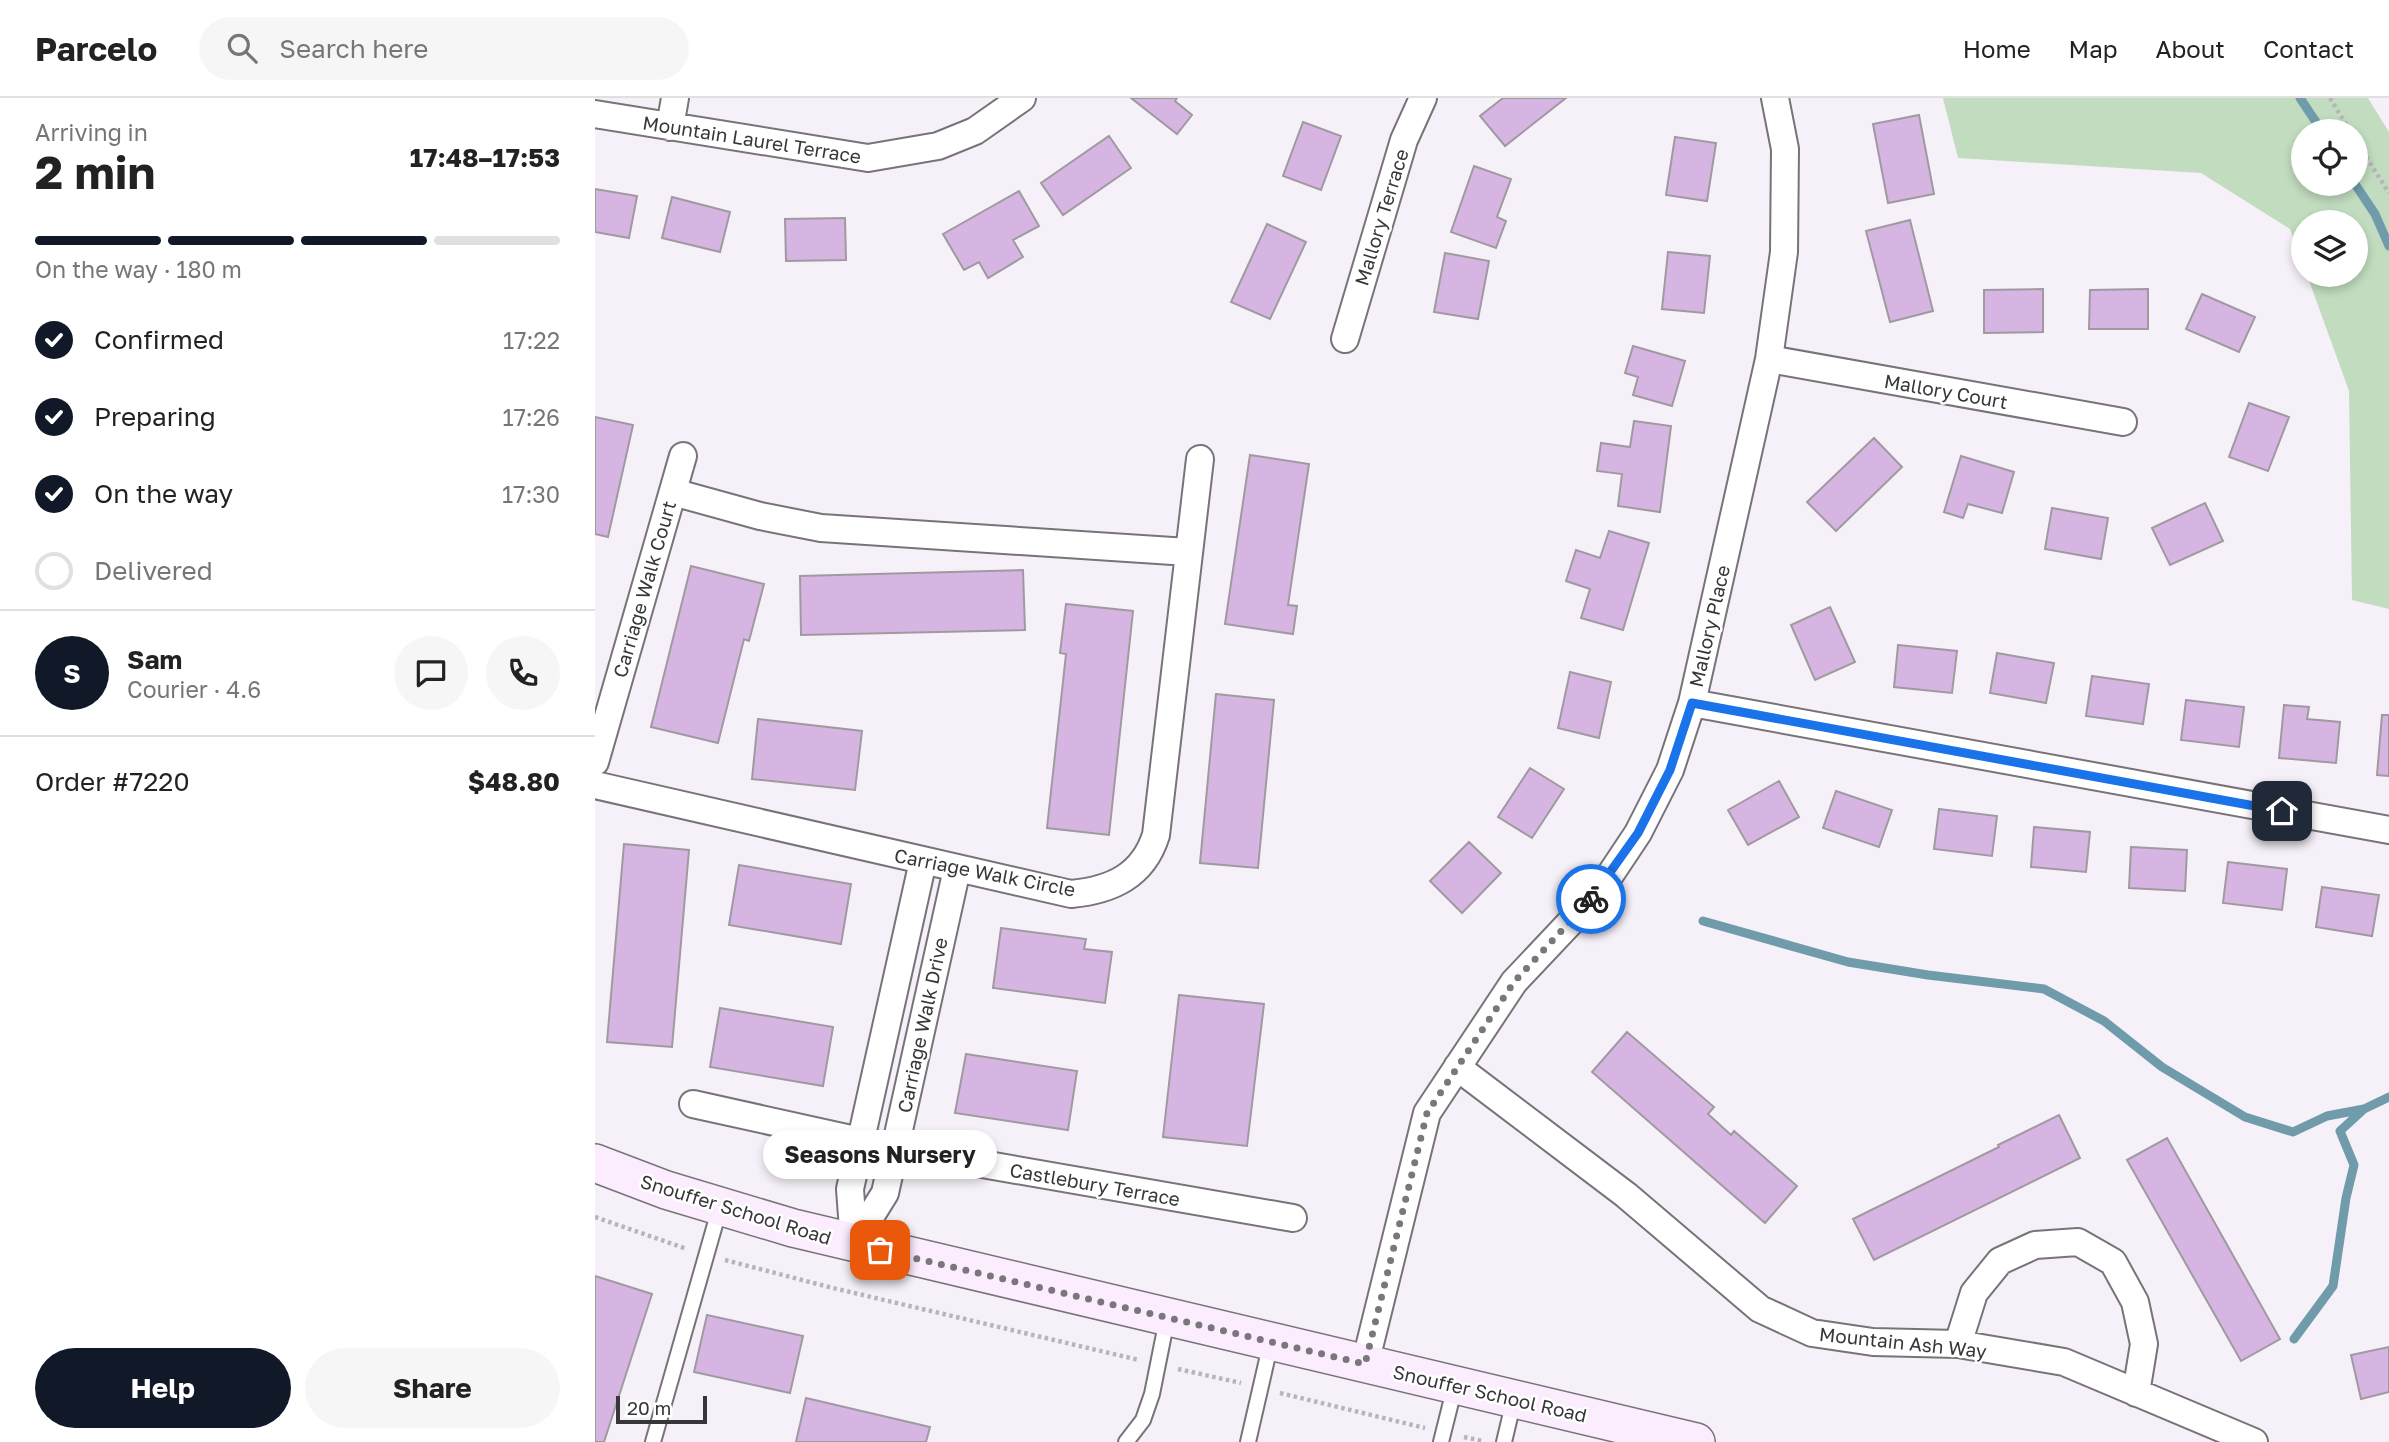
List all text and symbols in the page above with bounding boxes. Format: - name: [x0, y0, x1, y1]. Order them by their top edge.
- search box: [199, 17, 689, 80]
- text: Parcelo: [35, 29, 157, 68]
- icon: search: [223, 29, 261, 67]
- text: Search here: [279, 33, 428, 64]
- text: Home: [1963, 34, 2031, 63]
- text: Map: [2069, 34, 2118, 63]
- text: About: [2156, 34, 2225, 63]
- text: Contact: [2263, 34, 2354, 63]
- street label: Mountain Laurel Terrace: [641, 110, 863, 168]
- text: Arriving in: [35, 118, 148, 146]
- map controls: [2291, 119, 2368, 287]
- button: locate: [2291, 119, 2368, 196]
- text: 17:48–17:53: [410, 142, 560, 173]
- text: 2 min: [35, 144, 155, 199]
- street label: Mallory Terrace: [1349, 146, 1413, 288]
- button: layers: [2291, 210, 2368, 287]
- text: On the way · 180 m: [35, 255, 242, 283]
- icon: check: [35, 321, 73, 359]
- text: Confirmed: [94, 324, 224, 355]
- text: 17:22: [503, 326, 560, 354]
- street label: Mallory Court: [1882, 369, 2010, 413]
- icon: check: [35, 398, 73, 436]
- text: Preparing: [94, 401, 216, 432]
- text: 17:26: [503, 403, 560, 431]
- icon: check: [35, 475, 73, 513]
- text: On the way: [94, 478, 233, 509]
- text: 17:30: [502, 480, 560, 508]
- street label: Carriage Walk Court: [608, 498, 680, 680]
- text: Delivered: [94, 555, 213, 586]
- street label: Mallory Place: [1684, 563, 1734, 689]
- button: chat: [394, 636, 468, 710]
- button: phone: [486, 636, 560, 710]
- text: Sam: [127, 644, 182, 675]
- text: S: [63, 658, 81, 689]
- text: Courier · 4.6: [127, 675, 261, 703]
- text: Order #7220: [35, 766, 190, 797]
- text: $48.80: [468, 766, 560, 797]
- pin: [2252, 781, 2312, 841]
- icon: home: [2263, 792, 2301, 830]
- street label: Carriage Walk Circle: [892, 843, 1078, 901]
- courier: [1556, 864, 1626, 934]
- icon: bike: [1572, 880, 1610, 918]
- street label: Carriage Walk Drive: [892, 935, 952, 1115]
- callout: Seasons Nursery: [763, 1131, 997, 1180]
- text: Seasons Nursery: [784, 1140, 976, 1168]
- street label: Castlebury Terrace: [1008, 1158, 1182, 1210]
- street label: Snouffer School Road: [638, 1169, 834, 1249]
- pin: [850, 1220, 910, 1280]
- icon: bag: [861, 1231, 899, 1269]
- street label: Mountain Ash Way: [1818, 1322, 1988, 1362]
- button: Help: [35, 1348, 291, 1428]
- button: Share: [305, 1348, 560, 1428]
- street label: Snouffer School Road: [1391, 1360, 1589, 1426]
- scale bar: [616, 1393, 707, 1425]
- text: 20 m: [627, 1396, 671, 1419]

